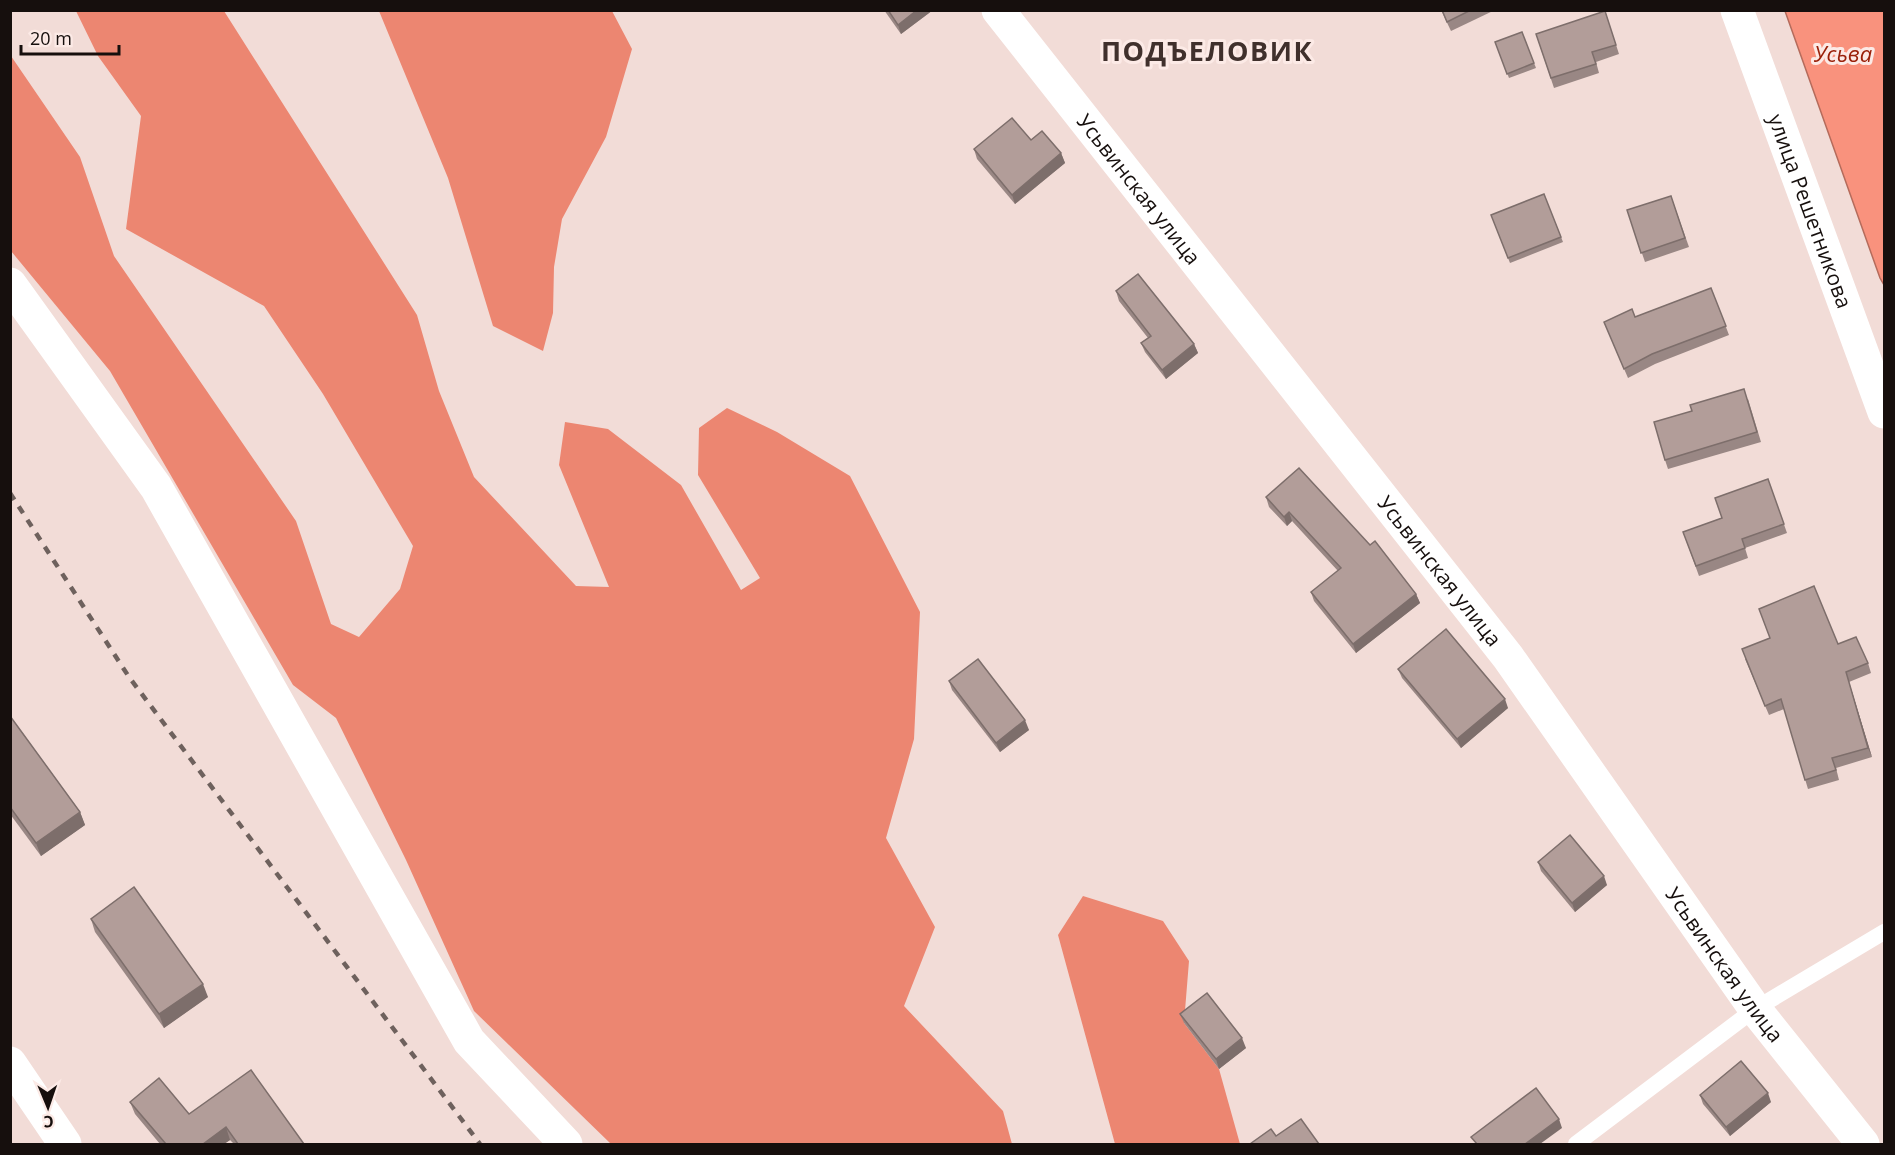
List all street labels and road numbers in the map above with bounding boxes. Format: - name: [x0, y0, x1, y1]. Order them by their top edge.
- street label: Усьвинская улица: [1071, 108, 1207, 270]
- street label: улица Решетникова: [1762, 110, 1859, 312]
- street label: Усьвинская улица: [1372, 490, 1508, 652]
- street label: Усьвинская улица: [1660, 881, 1790, 1048]

